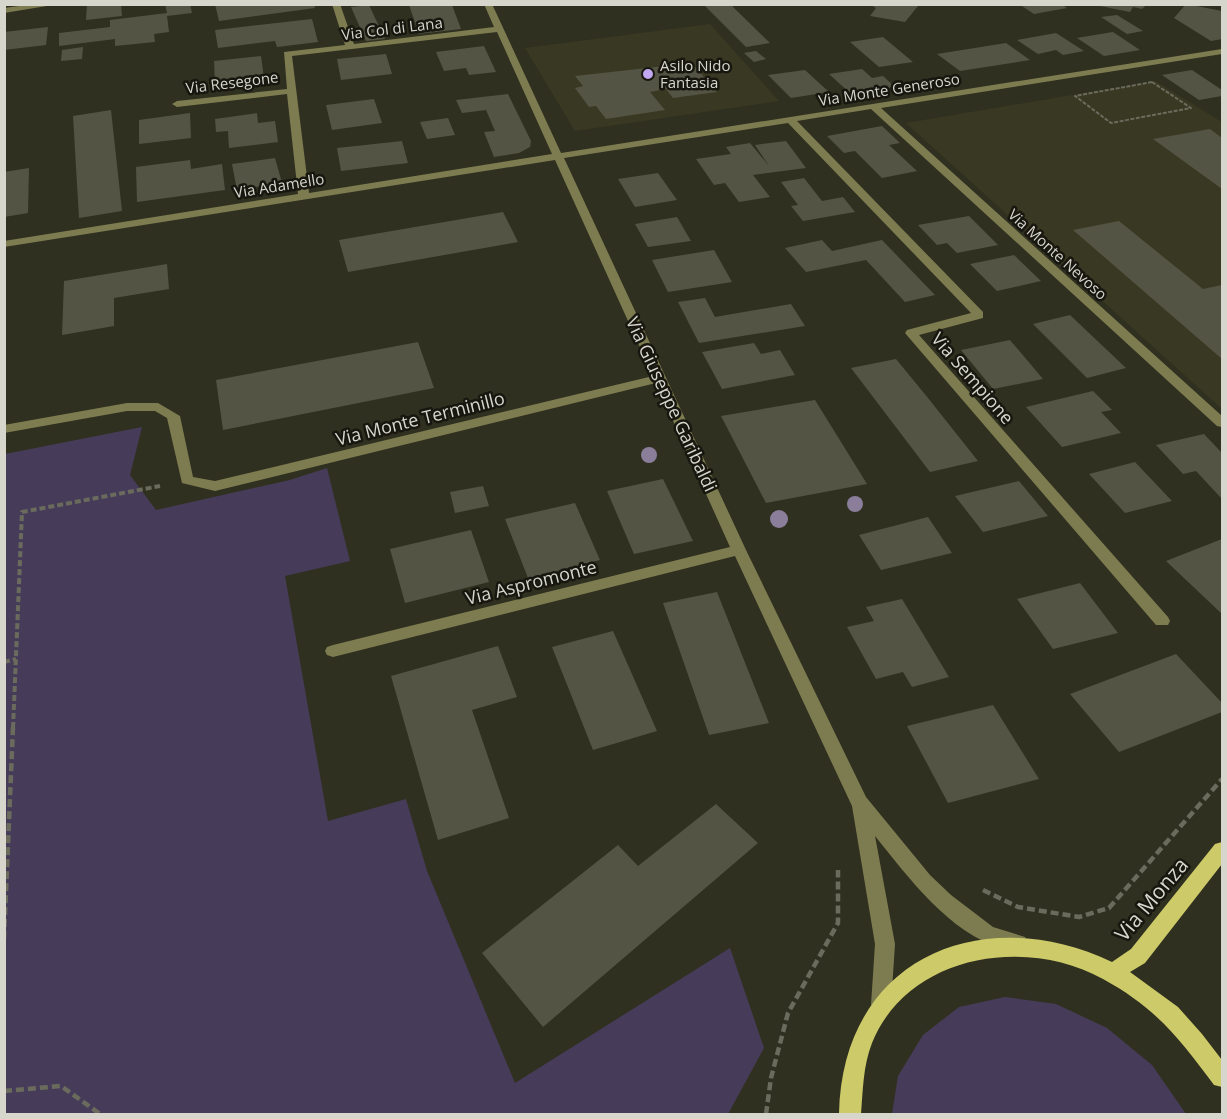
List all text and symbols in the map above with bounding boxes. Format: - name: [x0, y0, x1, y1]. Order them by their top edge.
- street label: Via Col di Lana: [340, 12, 444, 44]
- place label: Asilo Nido Fantasia: [660, 55, 730, 92]
- street label: Via Resegone: [185, 66, 279, 98]
- marker: Asilo Nido Fantasia: [641, 67, 655, 81]
- street label: Via Monte Generoso: [817, 68, 961, 110]
- street label: Via Adamello: [233, 168, 325, 202]
- street label: Via Monte Nevoso: [1004, 204, 1112, 304]
- street label: Via Giuseppe Garibaldi: [621, 313, 723, 495]
- street label: Via Sempione: [927, 327, 1019, 429]
- street label: Via Monte Terminillo: [333, 385, 507, 451]
- street label: Via Aspromonte: [463, 554, 599, 610]
- street label: Via Monza: [1108, 851, 1194, 947]

